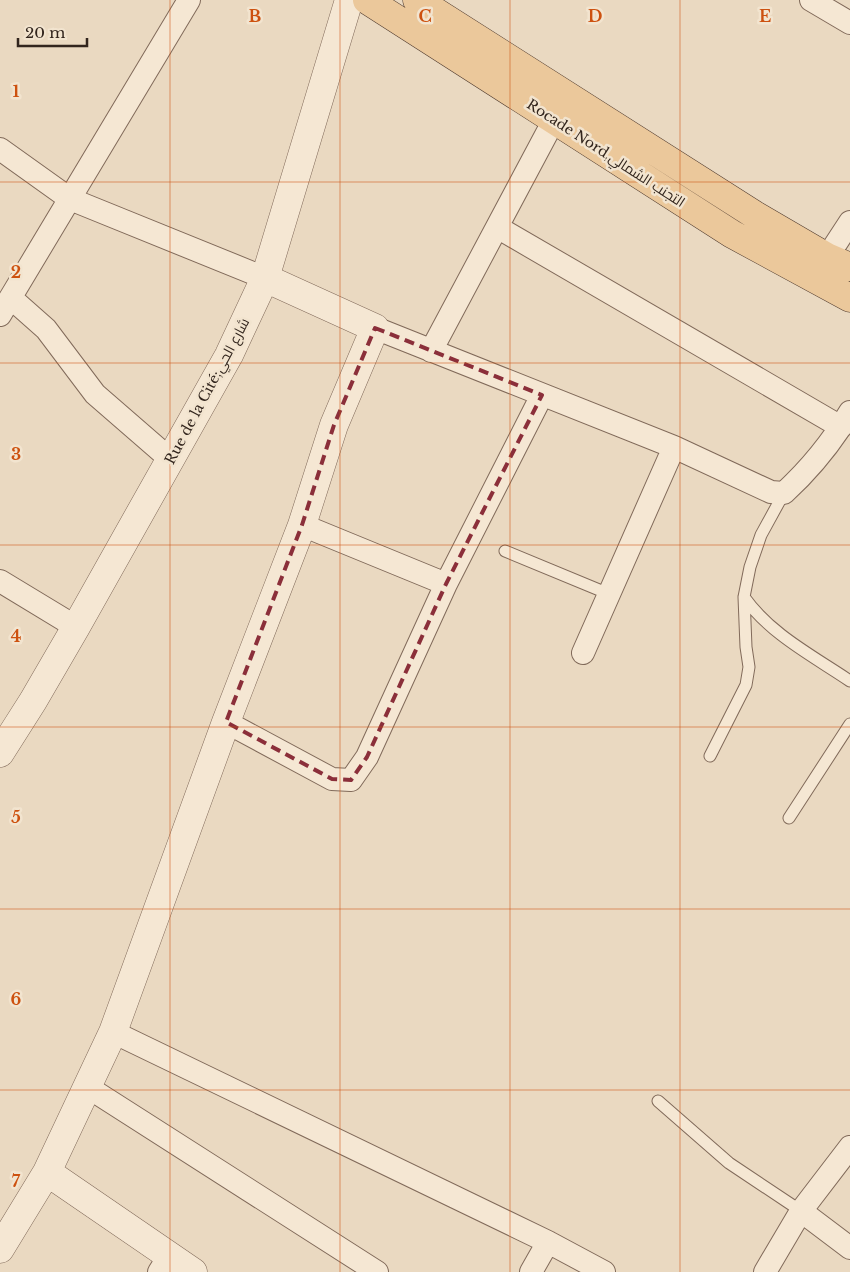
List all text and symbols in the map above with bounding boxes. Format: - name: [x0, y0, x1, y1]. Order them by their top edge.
- text: B: [249, 6, 262, 26]
- text: C: [418, 6, 432, 26]
- text: D: [588, 6, 602, 26]
- text: E: [759, 6, 771, 26]
- scale bar: [18, 15, 86, 47]
- text: 20 m: [25, 23, 65, 42]
- text: 1: [13, 81, 20, 101]
- street label: Rocade Nord,التجنب الشمالي: [522, 95, 689, 214]
- text: 2: [11, 262, 21, 282]
- street label: Rue de la Cité;شارع الحي: [161, 315, 256, 469]
- text: 3: [11, 444, 21, 464]
- text: 4: [11, 626, 21, 646]
- text: 5: [11, 807, 21, 827]
- text: 6: [11, 989, 22, 1009]
- text: 7: [12, 1171, 21, 1191]

